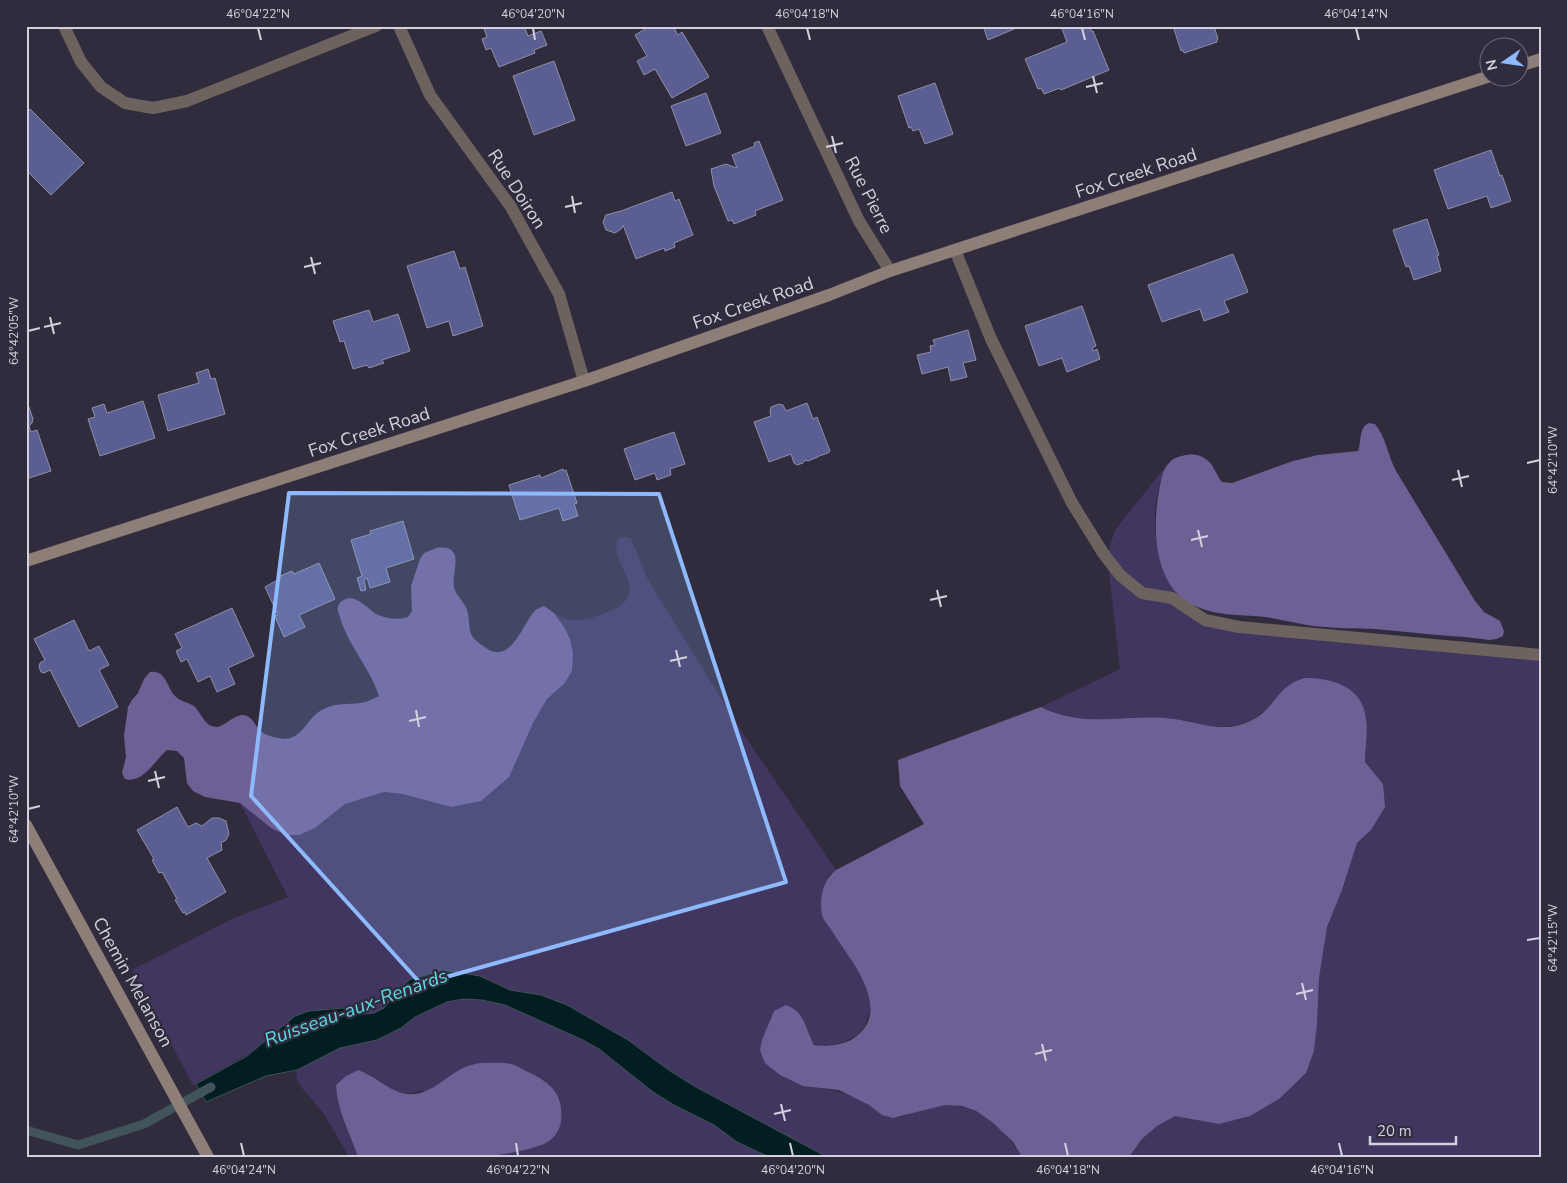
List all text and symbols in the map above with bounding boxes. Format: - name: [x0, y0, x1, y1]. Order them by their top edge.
- text: 46°04'22"N: [226, 6, 290, 22]
- text: 46°04'20"N: [501, 6, 565, 22]
- text: 46°04'18"N: [775, 6, 839, 22]
- text: 46°04'16"N: [1050, 6, 1114, 22]
- text: 46°04'14"N: [1324, 6, 1388, 22]
- north arrow: [1480, 38, 1530, 88]
- text: N: [1481, 58, 1502, 72]
- street label: Fox Creek Road: [1072, 142, 1200, 204]
- street label: Rue Doiron: [482, 145, 552, 233]
- street label: Rue Pierre: [839, 152, 899, 238]
- street label: Fox Creek Road: [689, 271, 817, 335]
- text: 64°42'05"W: [6, 297, 22, 365]
- street label: Fox Creek Road: [305, 401, 433, 463]
- text: 64°42'10"W: [1545, 426, 1561, 494]
- text: 64°42'10"W: [6, 775, 22, 843]
- text: 64°42'15"W: [1545, 904, 1561, 972]
- street label: Chemin Melanson: [87, 913, 179, 1051]
- water label: Ruisseau-aux-Renards: [261, 963, 451, 1053]
- scale bar: [1370, 1113, 1456, 1145]
- text: 20 m: [1377, 1121, 1412, 1141]
- text: 46°04'24"N: [212, 1162, 276, 1178]
- text: 46°04'22"N: [486, 1162, 550, 1178]
- text: 46°04'20"N: [761, 1162, 825, 1178]
- text: 46°04'18"N: [1036, 1162, 1100, 1178]
- text: 46°04'16"N: [1310, 1162, 1374, 1178]

